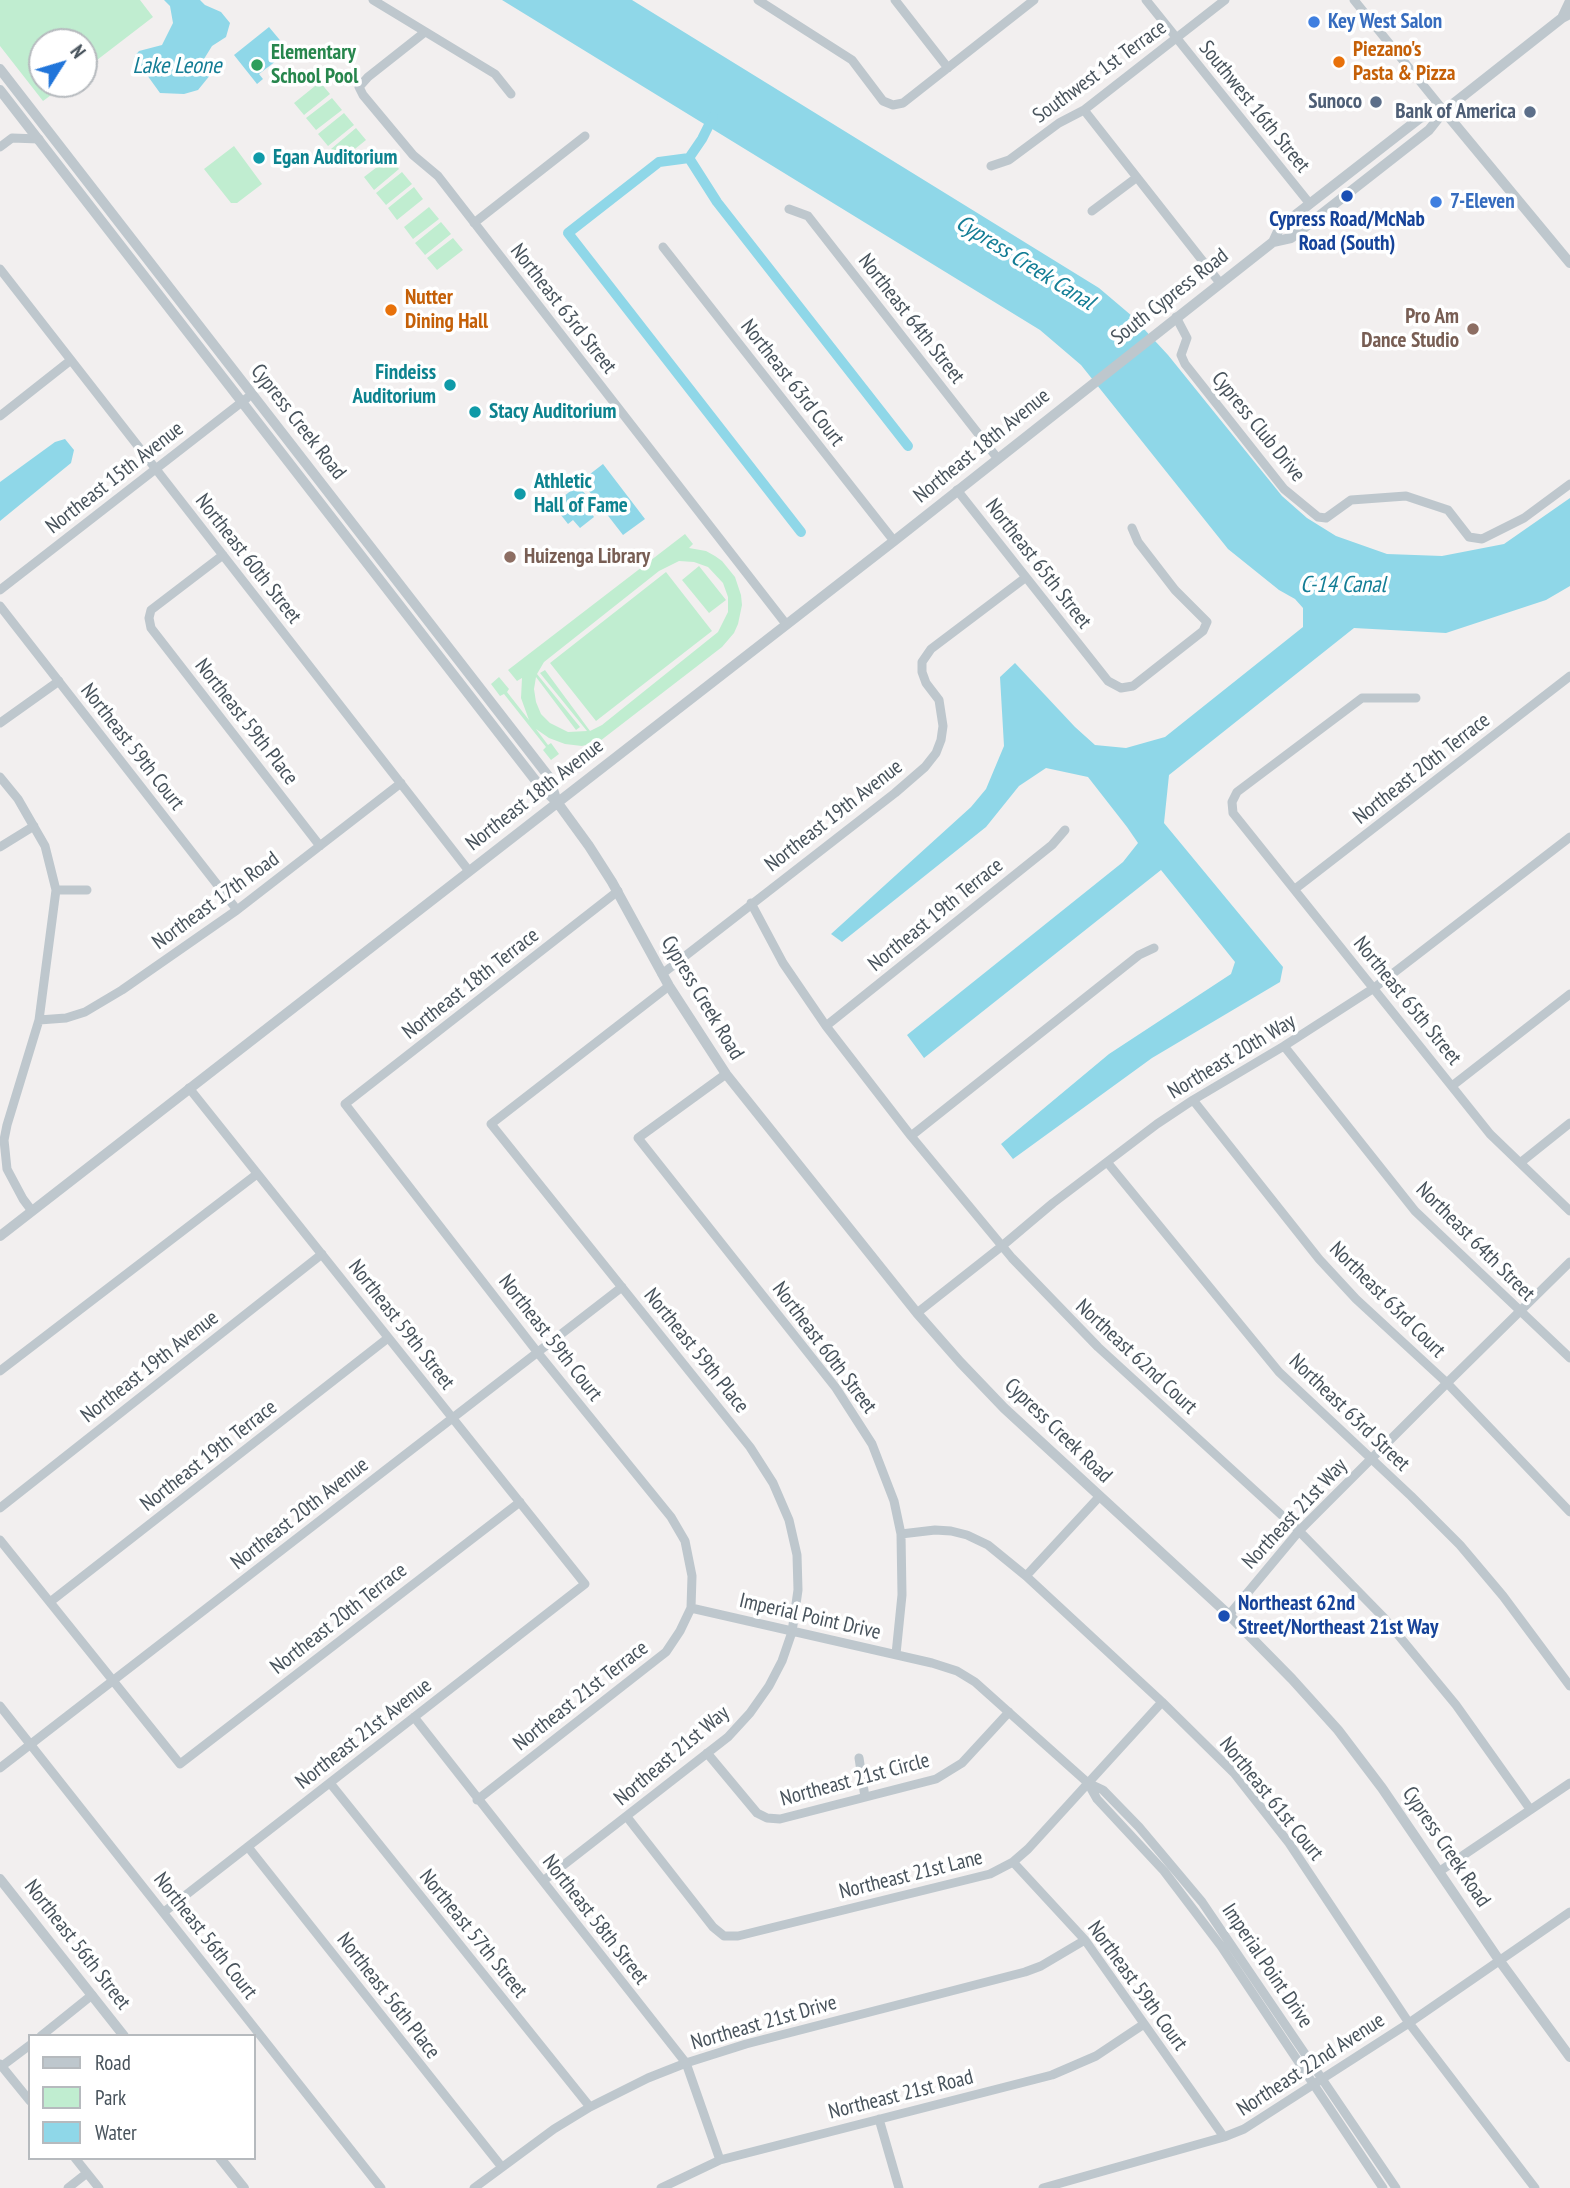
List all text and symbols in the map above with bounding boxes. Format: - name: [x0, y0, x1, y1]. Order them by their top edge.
- place label: Key West Salon: [1328, 9, 1442, 35]
- marker: Key West Salon: [1306, 14, 1322, 30]
- street label: Southwest 1st Terrace: [1028, 15, 1172, 129]
- north arrow: [28, 28, 98, 98]
- street label: Southwest 16th Street: [1193, 36, 1315, 178]
- place label: Piezano's Pasta & Pizza: [1353, 37, 1455, 87]
- text: N: [65, 40, 91, 63]
- place label: Elementary School Pool: [271, 40, 358, 90]
- water label: Lake Leone: [133, 52, 221, 80]
- marker: Piezano's Pasta & Pizza: [1331, 54, 1347, 70]
- marker: Elementary School Pool: [249, 57, 265, 73]
- place label: Sunoco: [1308, 89, 1362, 115]
- marker: Sunoco: [1368, 94, 1384, 110]
- place label: Bank of America: [1395, 99, 1516, 125]
- marker: Bank of America: [1522, 104, 1538, 120]
- place label: Egan Auditorium: [273, 145, 397, 171]
- marker: Egan Auditorium: [251, 150, 267, 166]
- marker: Cypress Road/McNab Road (South): [1339, 188, 1355, 204]
- place label: 7-Eleven: [1450, 189, 1515, 215]
- marker: 7-Eleven: [1428, 194, 1444, 210]
- place label: Cypress Road/McNab Road (South): [1269, 207, 1425, 257]
- water label: Cypress Creek Canal: [951, 209, 1099, 317]
- street label: Northeast 63rd Street: [505, 239, 621, 379]
- street label: South Cypress Road: [1107, 244, 1233, 350]
- street label: Northeast 64th Street: [852, 249, 970, 389]
- place label: Nutter Dining Hall: [405, 285, 488, 335]
- marker: Nutter Dining Hall: [383, 302, 399, 318]
- place label: Pro Am Dance Studio: [1361, 304, 1459, 354]
- street label: Northeast 63rd Court: [735, 315, 849, 451]
- marker: Pro Am Dance Studio: [1465, 321, 1481, 337]
- street label: Cypress Creek Road: [245, 359, 351, 485]
- place label: Findeiss Auditorium: [352, 360, 436, 410]
- street label: Cypress Club Drive: [1206, 367, 1310, 487]
- marker: Findeiss Auditorium: [442, 377, 458, 393]
- street label: Northeast 18th Avenue: [909, 383, 1055, 509]
- place label: Stacy Auditorium: [489, 399, 616, 425]
- marker: Stacy Auditorium: [467, 404, 483, 420]
- street label: Northeast 15th Avenue: [41, 417, 189, 539]
- place label: Athletic Hall of Fame: [534, 469, 628, 519]
- marker: Athletic Hall of Fame: [512, 486, 528, 502]
- street label: Northeast 60th Street: [189, 489, 307, 629]
- street label: Northeast 65th Street: [979, 494, 1097, 634]
- place label: Huizenga Library: [524, 544, 650, 570]
- marker: Huizenga Library: [502, 549, 518, 565]
- water label: C-14 Canal: [1300, 571, 1386, 599]
- street label: Northeast 59th Place: [189, 654, 303, 790]
- street label: Northeast 59th Court: [75, 679, 189, 815]
- street label: Northeast 20th Terrace: [1349, 708, 1495, 830]
- street label: Northeast 18th Avenue: [461, 734, 609, 856]
- street label: Northeast 19th Avenue: [760, 755, 908, 877]
- street label: Northeast 17th Road: [148, 847, 284, 955]
- street label: Northeast 19th Terrace: [864, 853, 1008, 977]
- street label: Northeast 18th Terrace: [398, 923, 544, 1045]
- street label: Cypress Creek Road: [655, 932, 749, 1064]
- street label: Northeast 65th Street: [1348, 932, 1466, 1070]
- street label: Northeast 20th Way: [1164, 1009, 1300, 1105]
- street label: Northeast 64th Street: [1410, 1177, 1540, 1307]
- street label: Northeast 63rd Court: [1324, 1237, 1450, 1363]
- street label: Northeast 59th Street: [342, 1255, 460, 1395]
- street label: Northeast 59th Court: [493, 1270, 607, 1406]
- street label: Northeast 60th Street: [766, 1277, 882, 1419]
- street label: Northeast 59th Place: [638, 1284, 754, 1418]
- street label: Northeast 62nd Court: [1070, 1294, 1202, 1420]
- street label: Northeast 19th Avenue: [76, 1306, 224, 1428]
- street label: Northeast 63rd Street: [1284, 1349, 1414, 1477]
- street label: Cypress Creek Road: [999, 1373, 1117, 1489]
- street label: Northeast 19th Terrace: [136, 1395, 282, 1517]
- street label: Northeast 20th Avenue: [226, 1453, 374, 1575]
- street label: Northeast 21st Way: [1237, 1453, 1353, 1575]
- street label: Northeast 20th Terrace: [266, 1558, 412, 1680]
- street label: Imperial Point Drive: [737, 1588, 883, 1646]
- place label: Northeast 62nd Street/Northeast 21st Way: [1238, 1591, 1438, 1641]
- marker: Northeast 62nd Street/Northeast 21st Way: [1216, 1608, 1232, 1624]
- street label: Northeast 21st Terrace: [509, 1636, 653, 1756]
- street label: Northeast 21st Avenue: [291, 1673, 437, 1795]
- street label: Northeast 21st Way: [610, 1701, 734, 1811]
- street label: Northeast 61st Court: [1214, 1732, 1328, 1866]
- street label: Northeast 21st Circle: [778, 1748, 932, 1812]
- street label: Cypress Creek Road: [1397, 1782, 1495, 1912]
- street label: Northeast 21st Lane: [837, 1845, 985, 1905]
- street label: Northeast 58th Street: [536, 1850, 654, 1990]
- street label: Northeast 57th Street: [414, 1865, 532, 2003]
- street label: Northeast 56th Court: [148, 1868, 262, 2004]
- street label: Northeast 56th Street: [18, 1875, 136, 2015]
- street label: Imperial Point Drive: [1216, 1899, 1318, 2033]
- street label: Northeast 59th Court: [1082, 1916, 1192, 2056]
- street label: Northeast 56th Place: [331, 1928, 445, 2064]
- street label: Northeast 21st Drive: [688, 1990, 840, 2056]
- street label: Northeast 22nd Avenue: [1233, 2008, 1389, 2122]
- legend: [28, 2034, 256, 2160]
- text: Road: [95, 2049, 131, 2076]
- street label: Northeast 21st Road: [826, 2065, 976, 2125]
- text: Park: [95, 2084, 126, 2111]
- text: Water: [95, 2119, 137, 2146]

